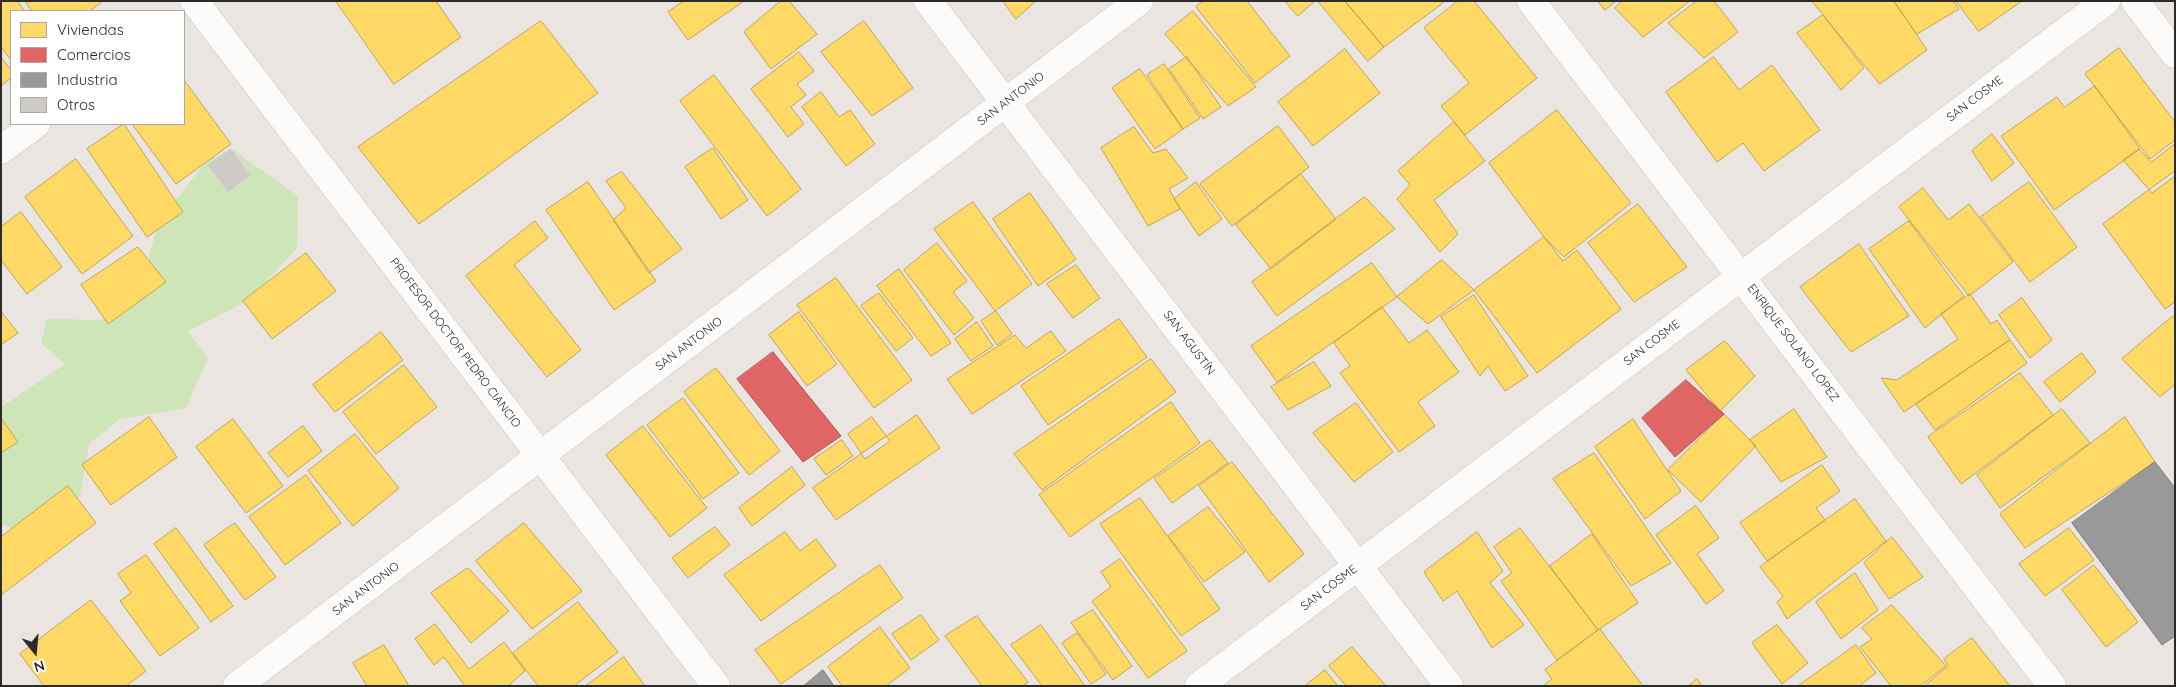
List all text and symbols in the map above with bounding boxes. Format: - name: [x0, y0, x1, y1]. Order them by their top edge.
- legend: [10, 10, 185, 125]
- text: Viviendas: [57, 20, 124, 39]
- text: Comercios: [57, 45, 131, 64]
- street label: SAN ANTONIO: [975, 69, 1047, 129]
- text: Industria: [57, 70, 117, 89]
- street label: SAN COSME: [1944, 73, 2006, 125]
- text: Otros: [57, 95, 95, 114]
- street label: PROFESOR DOCTOR PEDRO CIANCIO: [386, 255, 524, 431]
- street label: ENRIQUE SOLANO LÓPEZ: [1744, 282, 1842, 404]
- street label: SAN AGUSTÍN: [1160, 308, 1218, 378]
- street label: SAN ANTONIO: [653, 314, 725, 374]
- street label: SAN COSME: [1621, 317, 1683, 369]
- street label: SAN ANTONIO: [330, 559, 402, 619]
- street label: SAN COSME: [1298, 562, 1360, 614]
- north arrow: [10, 627, 60, 677]
- text: N: [32, 656, 47, 676]

